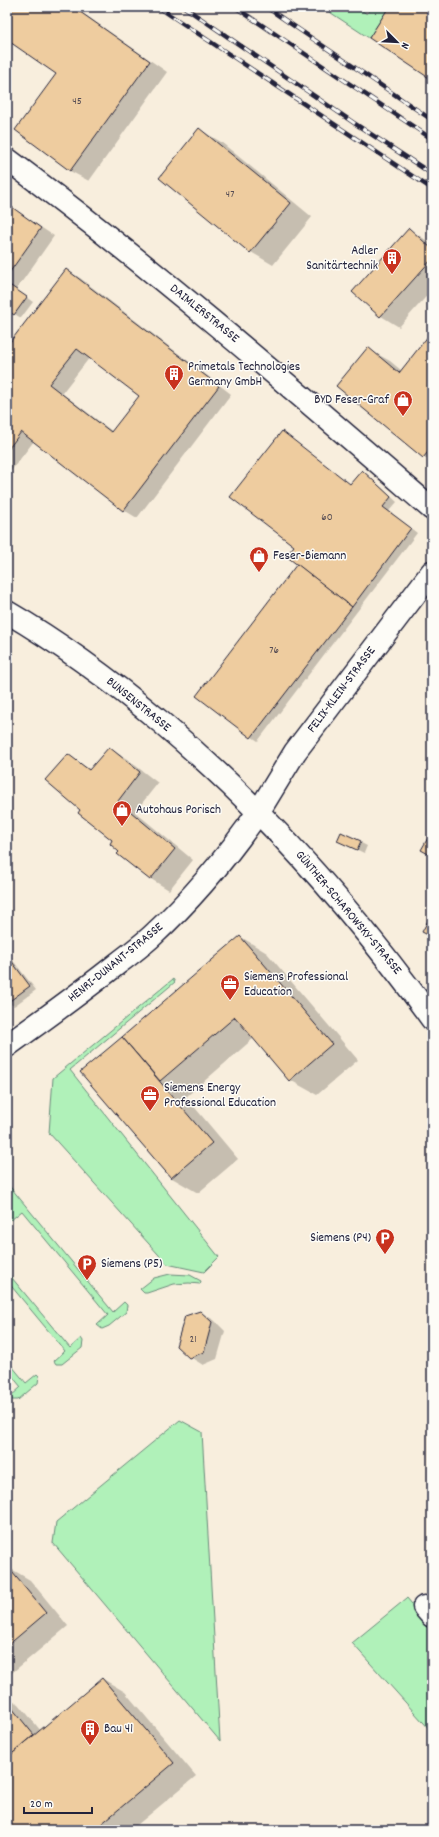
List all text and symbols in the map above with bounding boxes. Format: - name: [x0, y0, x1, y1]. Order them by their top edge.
- north arrow: [377, 22, 417, 62]
- text: N: [396, 40, 413, 52]
- house number: 45: [72, 94, 82, 110]
- house number: 47: [226, 187, 234, 203]
- place label: Adler Sanitärtechnik: [306, 242, 378, 276]
- building icon: Adler Sanitärtechnik: [381, 247, 403, 275]
- street label: DAIMLERSTRASSE: [165, 280, 243, 348]
- place label: Primetals Technologies Germany GmbH: [188, 358, 300, 392]
- building icon: Primetals Technologies Germany GmbH: [163, 363, 185, 391]
- shop icon: BYD Feser-Graf: [392, 389, 414, 417]
- place label: BYD Feser-Graf: [314, 391, 389, 410]
- house number: 60: [321, 510, 333, 526]
- shop icon: Feser-Biemann: [248, 545, 270, 573]
- place label: Feser-Biemann: [273, 547, 346, 566]
- house number: 76: [269, 643, 279, 659]
- street label: FELIX-KLEIN-STRASSE: [303, 643, 381, 737]
- street label: BUNSENSTRASSE: [101, 673, 175, 737]
- shop icon: Autohaus Porisch: [111, 799, 133, 827]
- place label: Autohaus Porisch: [136, 801, 221, 820]
- street label: GÜNTHER-SCHAROWSKY-STRASSE: [290, 847, 406, 979]
- street label: HENRI-DUNANT-STRASSE: [64, 918, 168, 1008]
- place label: Siemens Professional Education: [244, 968, 348, 1002]
- office icon: Siemens Professional Education: [219, 973, 241, 1001]
- place label: Siemens Energy Professional Education: [164, 1079, 276, 1113]
- office icon: Siemens Energy Professional Education: [139, 1084, 161, 1112]
- parking icon: Siemens (P4): [374, 1227, 396, 1255]
- place label: Siemens (P4): [310, 1229, 371, 1248]
- parking icon: Siemens (P5): [76, 1253, 98, 1281]
- place label: Siemens (P5): [101, 1255, 162, 1274]
- house number: 21: [189, 1332, 197, 1348]
- building icon: Bau 41: [79, 1718, 101, 1746]
- place label: Bau 41: [104, 1720, 133, 1739]
- scale bar: [24, 1789, 92, 1815]
- text: 20 m: [30, 1796, 53, 1813]

